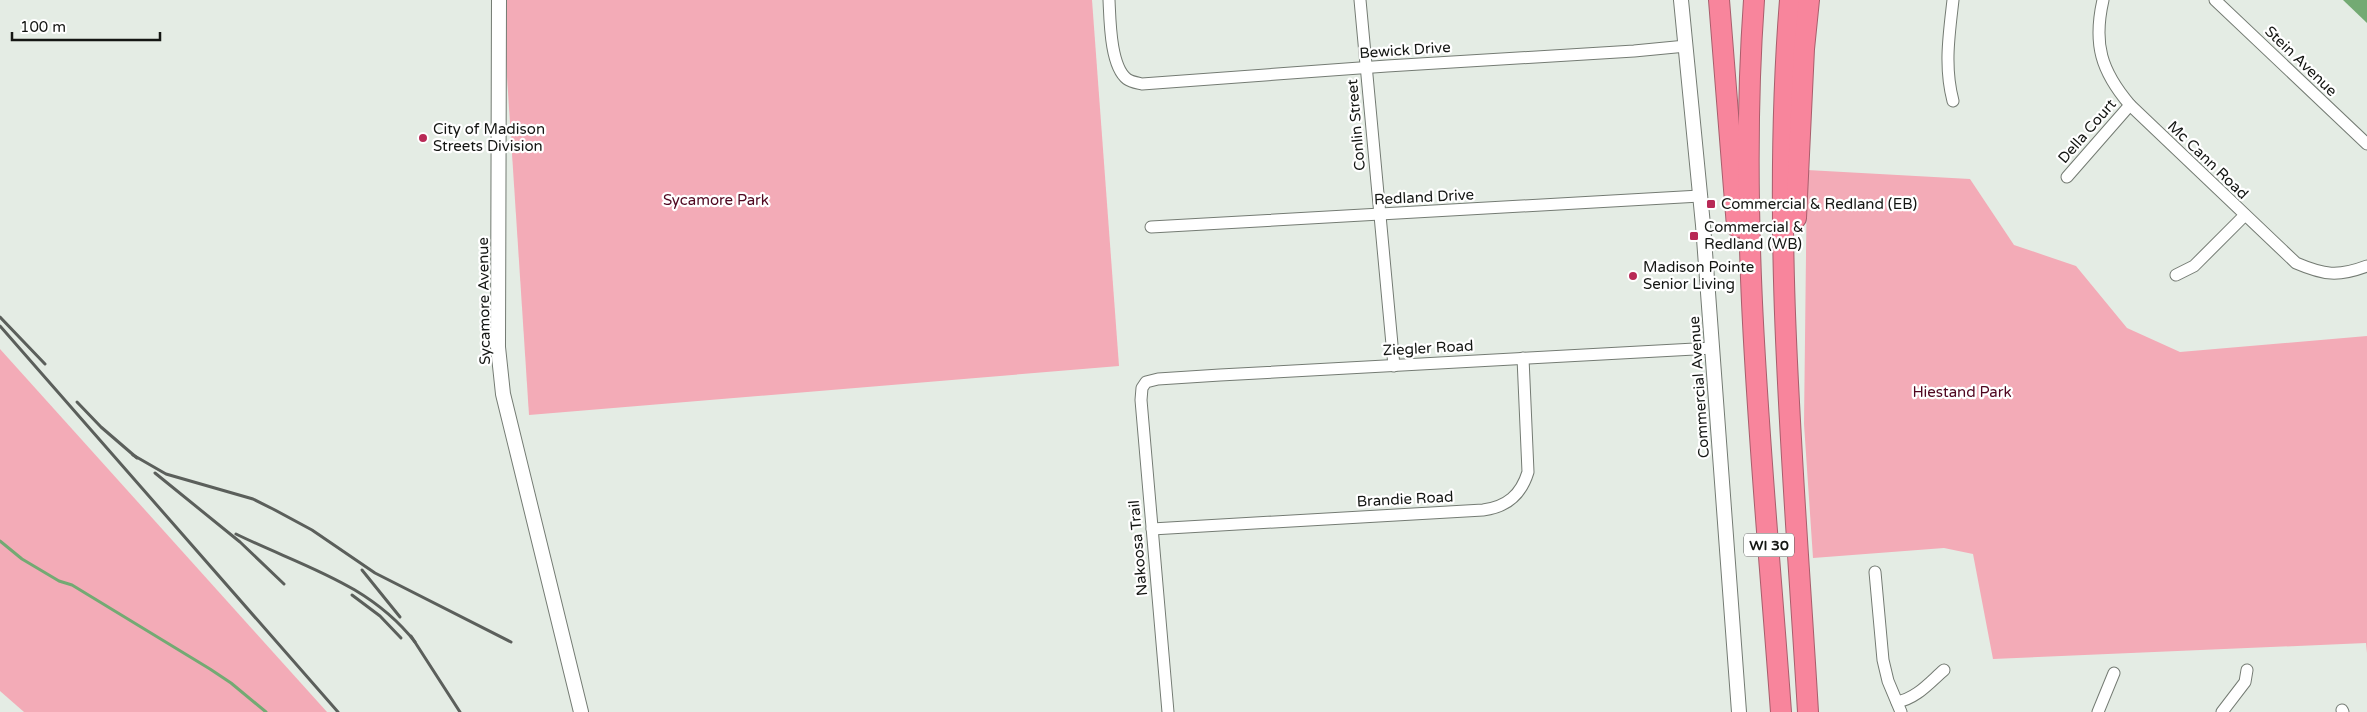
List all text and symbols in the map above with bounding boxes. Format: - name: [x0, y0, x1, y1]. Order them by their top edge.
- scale bar: [12, 10, 160, 42]
- text: 100 m: [20, 18, 66, 36]
- street label: Stein Avenue: [2261, 22, 2341, 100]
- street label: Bewick Drive: [1359, 38, 1451, 62]
- street label: Conlin Street: [1343, 78, 1369, 172]
- street label: Della Court: [2054, 95, 2120, 167]
- street label: Mc Cann Road: [2164, 117, 2252, 203]
- place label: City of Madison Streets Division: [433, 120, 545, 155]
- marker: City of Madison Streets Division: [417, 132, 429, 144]
- street label: Redland Drive: [1373, 185, 1475, 209]
- park label: Sycamore Park: [663, 191, 769, 209]
- place label: Commercial & Redland (EB): [1721, 195, 1917, 213]
- marker: Commercial & Redland (EB): [1705, 198, 1717, 210]
- place label: Commercial & Redland (WB): [1704, 218, 1804, 253]
- marker: Commercial & Redland (WB): [1688, 230, 1700, 242]
- street label: Sycamore Avenue: [474, 237, 494, 365]
- place label: Madison Pointe Senior Living: [1643, 258, 1754, 293]
- marker: Madison Pointe Senior Living: [1627, 270, 1639, 282]
- street label: Commercial Avenue: [1685, 315, 1713, 459]
- street label: Ziegler Road: [1382, 337, 1474, 359]
- park label: Hiestand Park: [1912, 383, 2012, 401]
- street label: Brandie Road: [1356, 487, 1454, 511]
- street label: Nakoosa Trail: [1125, 499, 1151, 597]
- road number: WI 30: [1744, 534, 1794, 556]

